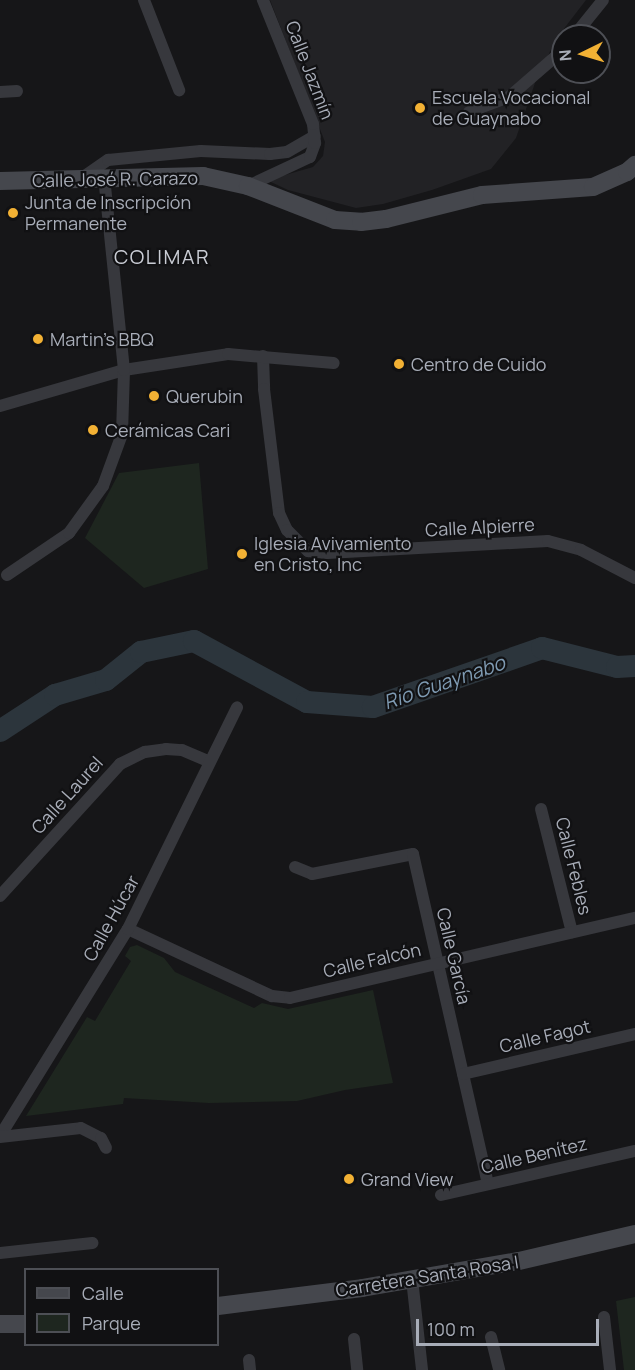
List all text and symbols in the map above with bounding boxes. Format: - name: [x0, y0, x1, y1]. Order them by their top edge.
- street label: Calle Jazmín: [281, 18, 339, 122]
- north arrow: [551, 24, 611, 84]
- text: N: [554, 49, 577, 62]
- place label: Escuela Vocacional de Guaynabo: [432, 87, 590, 130]
- marker: Escuela Vocacional de Guaynabo: [413, 101, 427, 115]
- street label: Calle José R. Carazo: [32, 167, 198, 191]
- place label: Junta de Inscripción Permanente: [25, 192, 191, 234]
- marker: Junta de Inscripción Permanente: [6, 206, 20, 220]
- district label: COLIMAR: [114, 244, 210, 268]
- place label: Martin's BBQ: [50, 328, 154, 350]
- marker: Martin's BBQ: [31, 332, 45, 346]
- place label: Centro de Cuido: [411, 353, 546, 375]
- marker: Centro de Cuido: [392, 357, 406, 371]
- place label: Querubin: [166, 385, 243, 407]
- marker: Querubin: [147, 389, 161, 403]
- place label: Cerámicas Cari: [105, 419, 231, 441]
- marker: Cerámicas Cari: [86, 423, 100, 437]
- street label: Calle Alpierre: [425, 513, 535, 541]
- place label: Iglesia Avivamiento en Cristo, Inc: [254, 533, 411, 576]
- marker: Iglesia Avivamiento en Cristo, Inc: [235, 547, 249, 561]
- water label: Río Guaynabo: [380, 650, 508, 714]
- street label: Calle Laurel: [27, 752, 107, 838]
- street label: Calle Febles: [551, 815, 597, 917]
- street label: Calle Húcar: [79, 871, 143, 965]
- street label: Calle García: [432, 906, 476, 1006]
- street label: Calle Falcón: [321, 938, 423, 982]
- street label: Calle Fagot: [497, 1015, 593, 1057]
- street label: Calle Benítez: [479, 1132, 589, 1178]
- place label: Grand View: [361, 1168, 453, 1190]
- marker: Grand View: [342, 1172, 356, 1186]
- street label: Carretera Santa Rosa I: [334, 1251, 520, 1301]
- legend: [24, 1268, 219, 1346]
- text: Calle: [82, 1281, 124, 1305]
- scale bar: [419, 1307, 602, 1345]
- text: Parque: [82, 1311, 141, 1335]
- text: 100 m: [427, 1317, 475, 1341]

